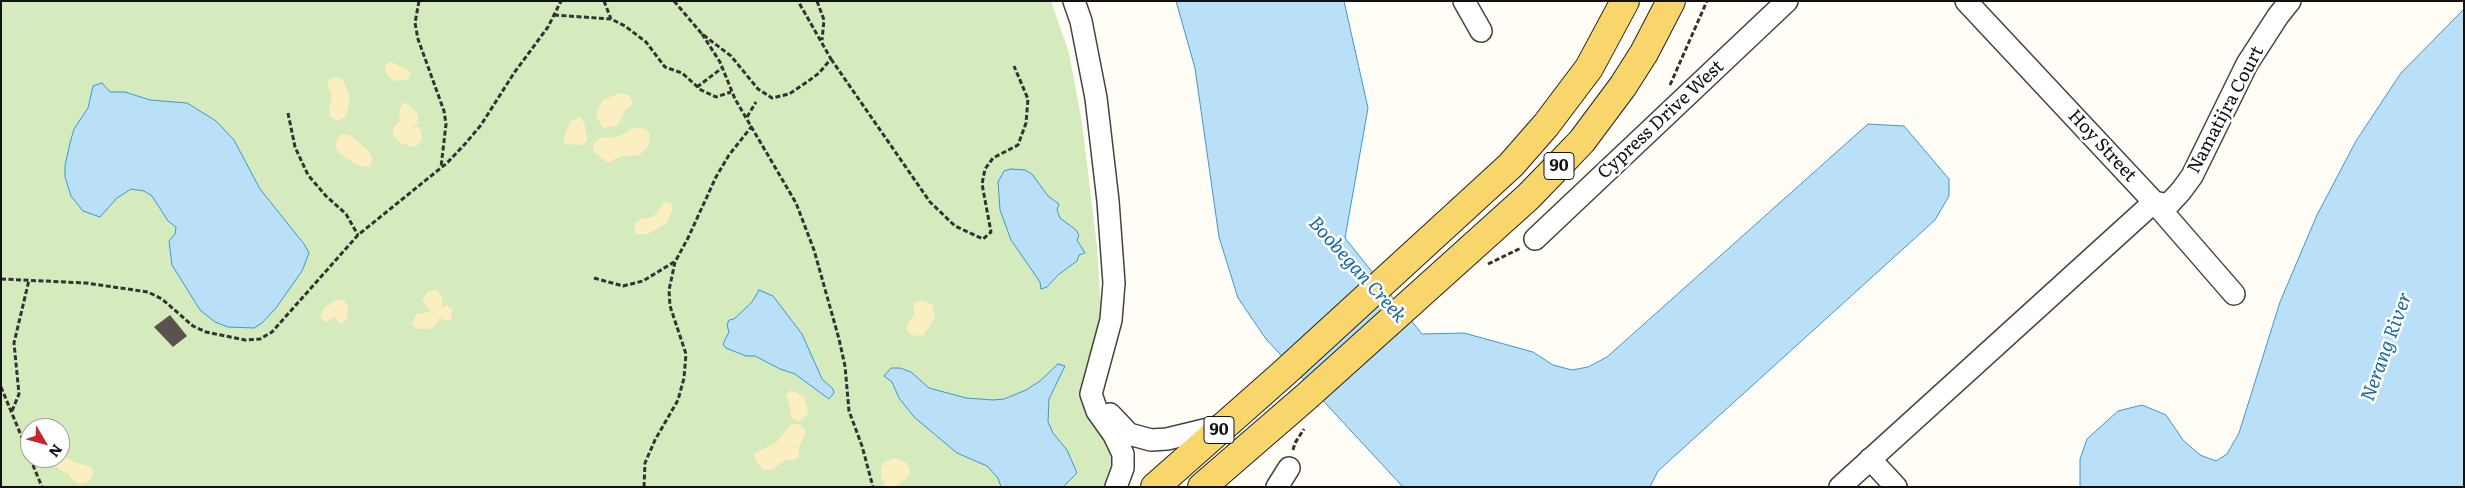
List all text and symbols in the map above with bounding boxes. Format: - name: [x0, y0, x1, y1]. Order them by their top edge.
- street label: Namatijra Court: [2183, 43, 2269, 177]
- street label: Cypress Drive West: [1594, 56, 1728, 184]
- street label: Hoy Street: [2063, 105, 2141, 187]
- road number: 90: [1544, 153, 1574, 180]
- water label: Boobegan Creek: [1303, 212, 1411, 328]
- water label: Nerang River: [2357, 289, 2417, 405]
- road number: 90: [1204, 416, 1234, 444]
- north arrow: [20, 418, 70, 468]
- text: N: [45, 441, 68, 462]

